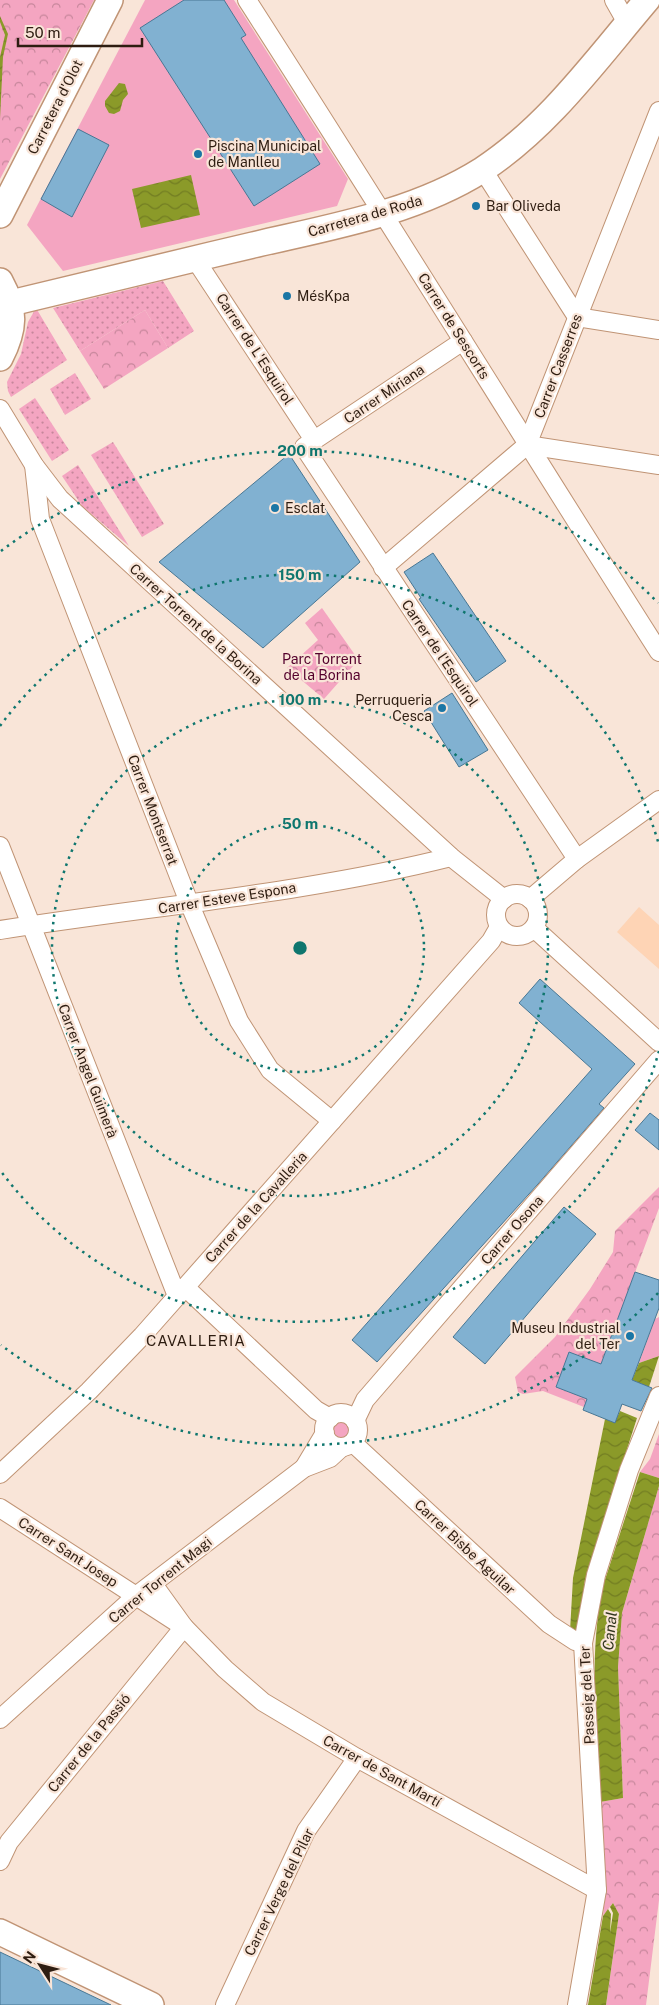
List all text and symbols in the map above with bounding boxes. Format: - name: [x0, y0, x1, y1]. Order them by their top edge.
- scale bar: [18, 15, 141, 47]
- text: 50 m: [25, 24, 60, 41]
- street label: Carretera d'Olot: [24, 57, 86, 157]
- place label: Piscina Municipal de Manlleu: [208, 138, 321, 170]
- marker: Piscina Municipal de Manlleu: [192, 148, 204, 160]
- street label: Carretera de Roda: [306, 192, 424, 240]
- place label: Bar Oliveda: [486, 198, 561, 214]
- marker: Bar Oliveda: [470, 200, 482, 212]
- street label: Carrer de Sescorts: [415, 270, 493, 382]
- place label: MésKpa: [297, 288, 350, 304]
- street label: Carrer de L'Esquirol: [213, 290, 297, 408]
- marker: MésKpa: [281, 290, 293, 302]
- street label: Carrer Casserres: [531, 312, 585, 420]
- street label: Carrer Miriana: [341, 361, 427, 427]
- text: 200 m: [277, 442, 323, 459]
- place label: Esclat: [285, 500, 325, 516]
- marker: Esclat: [269, 502, 281, 514]
- street label: Carrer Torrent de la Borina: [127, 560, 265, 688]
- text: 150 m: [278, 566, 322, 583]
- street label: Carrer de l'Esquirol: [399, 597, 481, 709]
- park label: Parc Torrent de la Borina: [282, 651, 362, 683]
- text: 100 m: [279, 691, 321, 708]
- place label: Perruqueria Cesca: [355, 692, 432, 724]
- marker: Perruqueria Cesca: [436, 702, 448, 714]
- street label: Carrer Montserrat: [125, 753, 181, 867]
- text: 50 m: [282, 815, 318, 832]
- street label: Carrer Esteve Espona: [157, 879, 297, 917]
- centre of rings: [291, 939, 309, 957]
- street label: Carrer Angel Guimerà: [55, 1002, 121, 1140]
- street label: Carrer de la Cavalleria: [202, 1148, 310, 1266]
- street label: Carrer Osona: [478, 1192, 546, 1268]
- place label: Museu Industrial del Ter: [511, 1320, 620, 1352]
- marker: Museu Industrial del Ter: [624, 1330, 636, 1342]
- district label: CAVALLERIA: [146, 1332, 246, 1349]
- street label: Carrer Bisbe Aguilar: [411, 1496, 519, 1598]
- street label: Carrer Sant Josep: [15, 1514, 121, 1590]
- street label: Carrer Torrent Magi: [105, 1534, 215, 1626]
- water label: Canal: [599, 1611, 620, 1651]
- street label: Passeig del Ter: [576, 1645, 598, 1745]
- street label: Carrer de la Passió: [45, 1691, 134, 1795]
- street label: Carrer de Sant Martí: [320, 1732, 444, 1810]
- street label: Carrer Verge del Pilar: [241, 1826, 317, 1958]
- north arrow: [15, 1940, 65, 1990]
- text: N: [20, 1948, 39, 1966]

